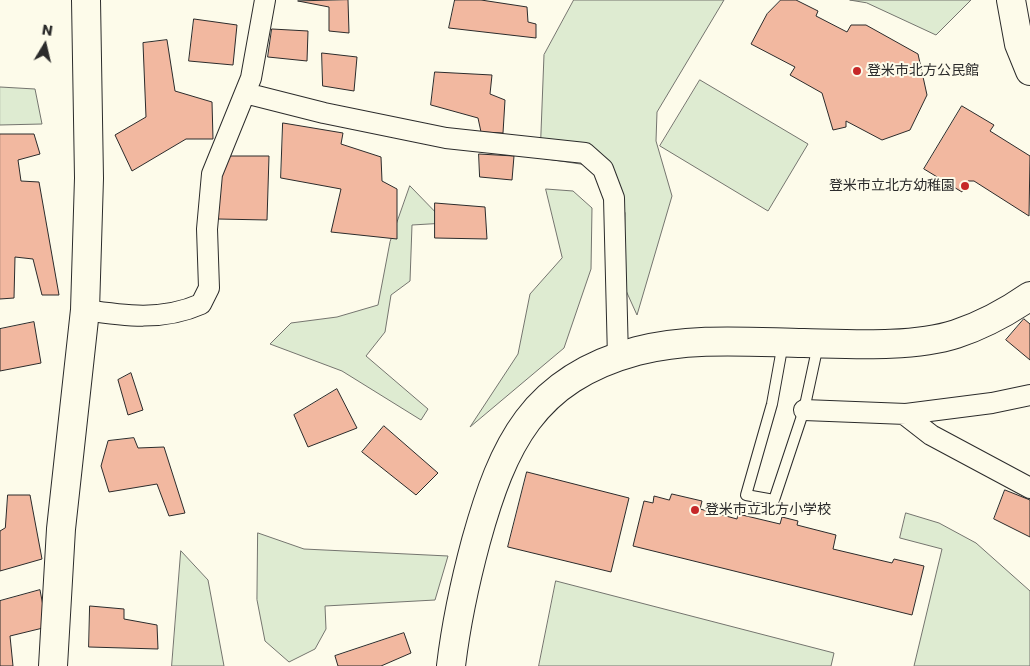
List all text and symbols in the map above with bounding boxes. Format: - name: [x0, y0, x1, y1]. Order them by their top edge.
- text: N: [41, 19, 54, 41]
- north arrow: [20, 20, 70, 70]
- place label: 登米市北方公民館: [867, 63, 979, 79]
- marker: 登米市北方公民館: [851, 65, 863, 77]
- place label: 登米市立北方幼稚園: [829, 178, 955, 194]
- marker: 登米市立北方幼稚園: [959, 180, 971, 192]
- place label: 登米市立北方小学校: [705, 502, 831, 518]
- marker: 登米市立北方小学校: [689, 504, 701, 516]

